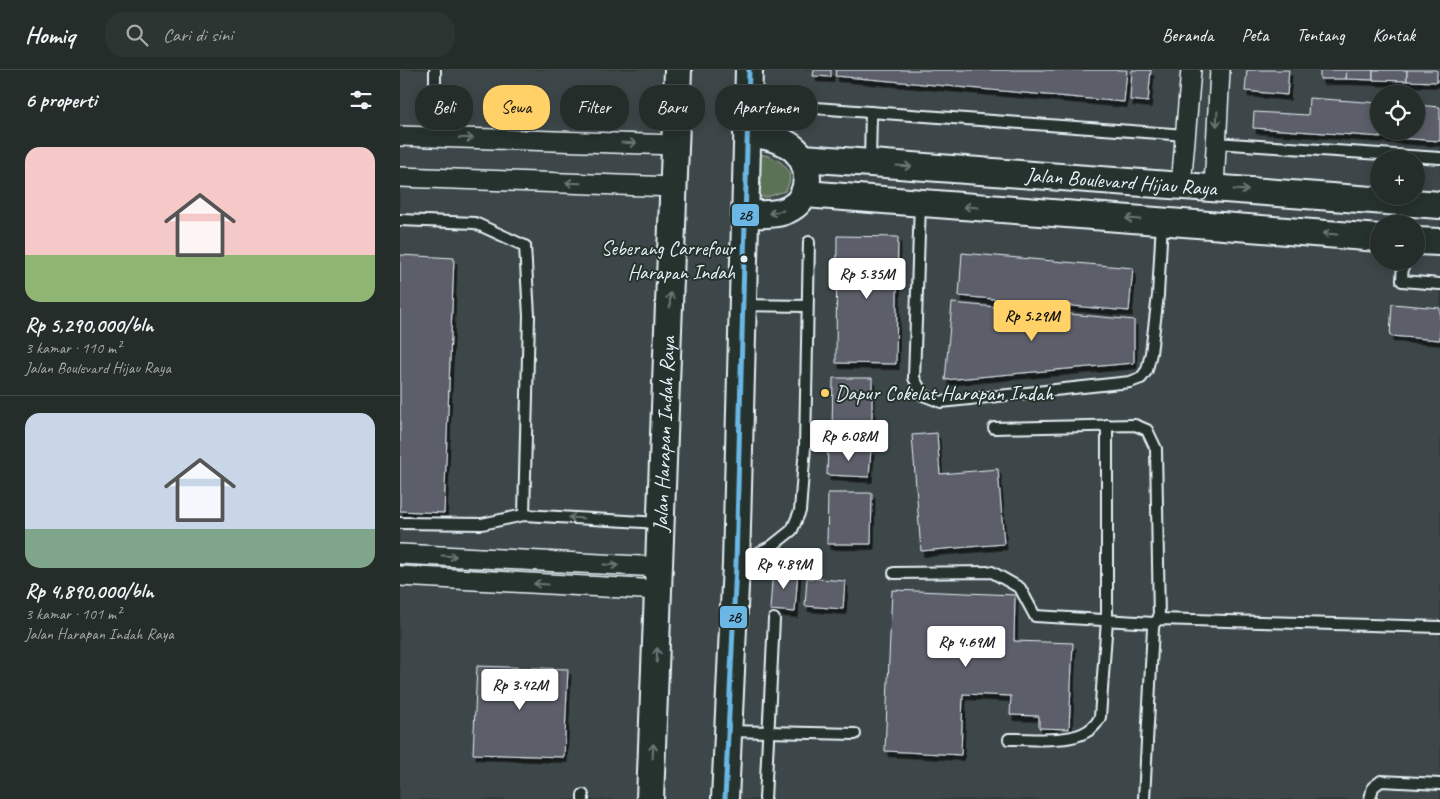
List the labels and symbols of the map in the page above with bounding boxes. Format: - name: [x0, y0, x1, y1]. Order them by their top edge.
- one-way arrow: [1213, 110, 1222, 126]
- one-way arrow: [458, 134, 474, 143]
- one-way arrow: [620, 139, 636, 148]
- one-way arrow: [896, 161, 912, 170]
- street label: Jalan Boulevard Hijau Raya: [1024, 161, 1219, 202]
- one-way arrow: [565, 178, 581, 188]
- one-way arrow: [1232, 186, 1248, 195]
- one-way arrow: [963, 202, 979, 212]
- line badge: 2B: [731, 203, 760, 227]
- text: 2B: [738, 207, 753, 224]
- one-way arrow: [768, 208, 784, 218]
- one-way arrow: [1125, 214, 1141, 224]
- one-way arrow: [1322, 229, 1338, 239]
- place label: Seberang Carrefour Harapan Indah: [601, 236, 737, 285]
- marker: Seberang Carrefour Harapan Indah: [739, 254, 749, 264]
- pin: Rp 5.35M: [815, 258, 919, 300]
- one-way arrow: [666, 293, 675, 309]
- pin: Rp 5.29M: [980, 300, 1084, 342]
- street label: Jalan Harapan Indah Raya: [647, 335, 681, 533]
- place label: Dapur Cokelat Harapan Indah: [835, 380, 1055, 406]
- marker: Dapur Cokelat Harapan Indah: [819, 387, 831, 399]
- pin: Rp 6.08M: [797, 420, 901, 462]
- one-way arrow: [568, 514, 584, 523]
- pin: Rp 4.89M: [732, 548, 836, 590]
- one-way arrow: [440, 552, 456, 561]
- one-way arrow: [603, 560, 619, 569]
- one-way arrow: [533, 579, 549, 588]
- line badge: 2B: [719, 605, 748, 629]
- text: 2B: [727, 609, 742, 626]
- pin: Rp 4.69M: [914, 626, 1018, 668]
- one-way arrow: [652, 647, 661, 663]
- pin: Rp 3.42M: [468, 668, 572, 711]
- one-way arrow: [648, 744, 657, 760]

